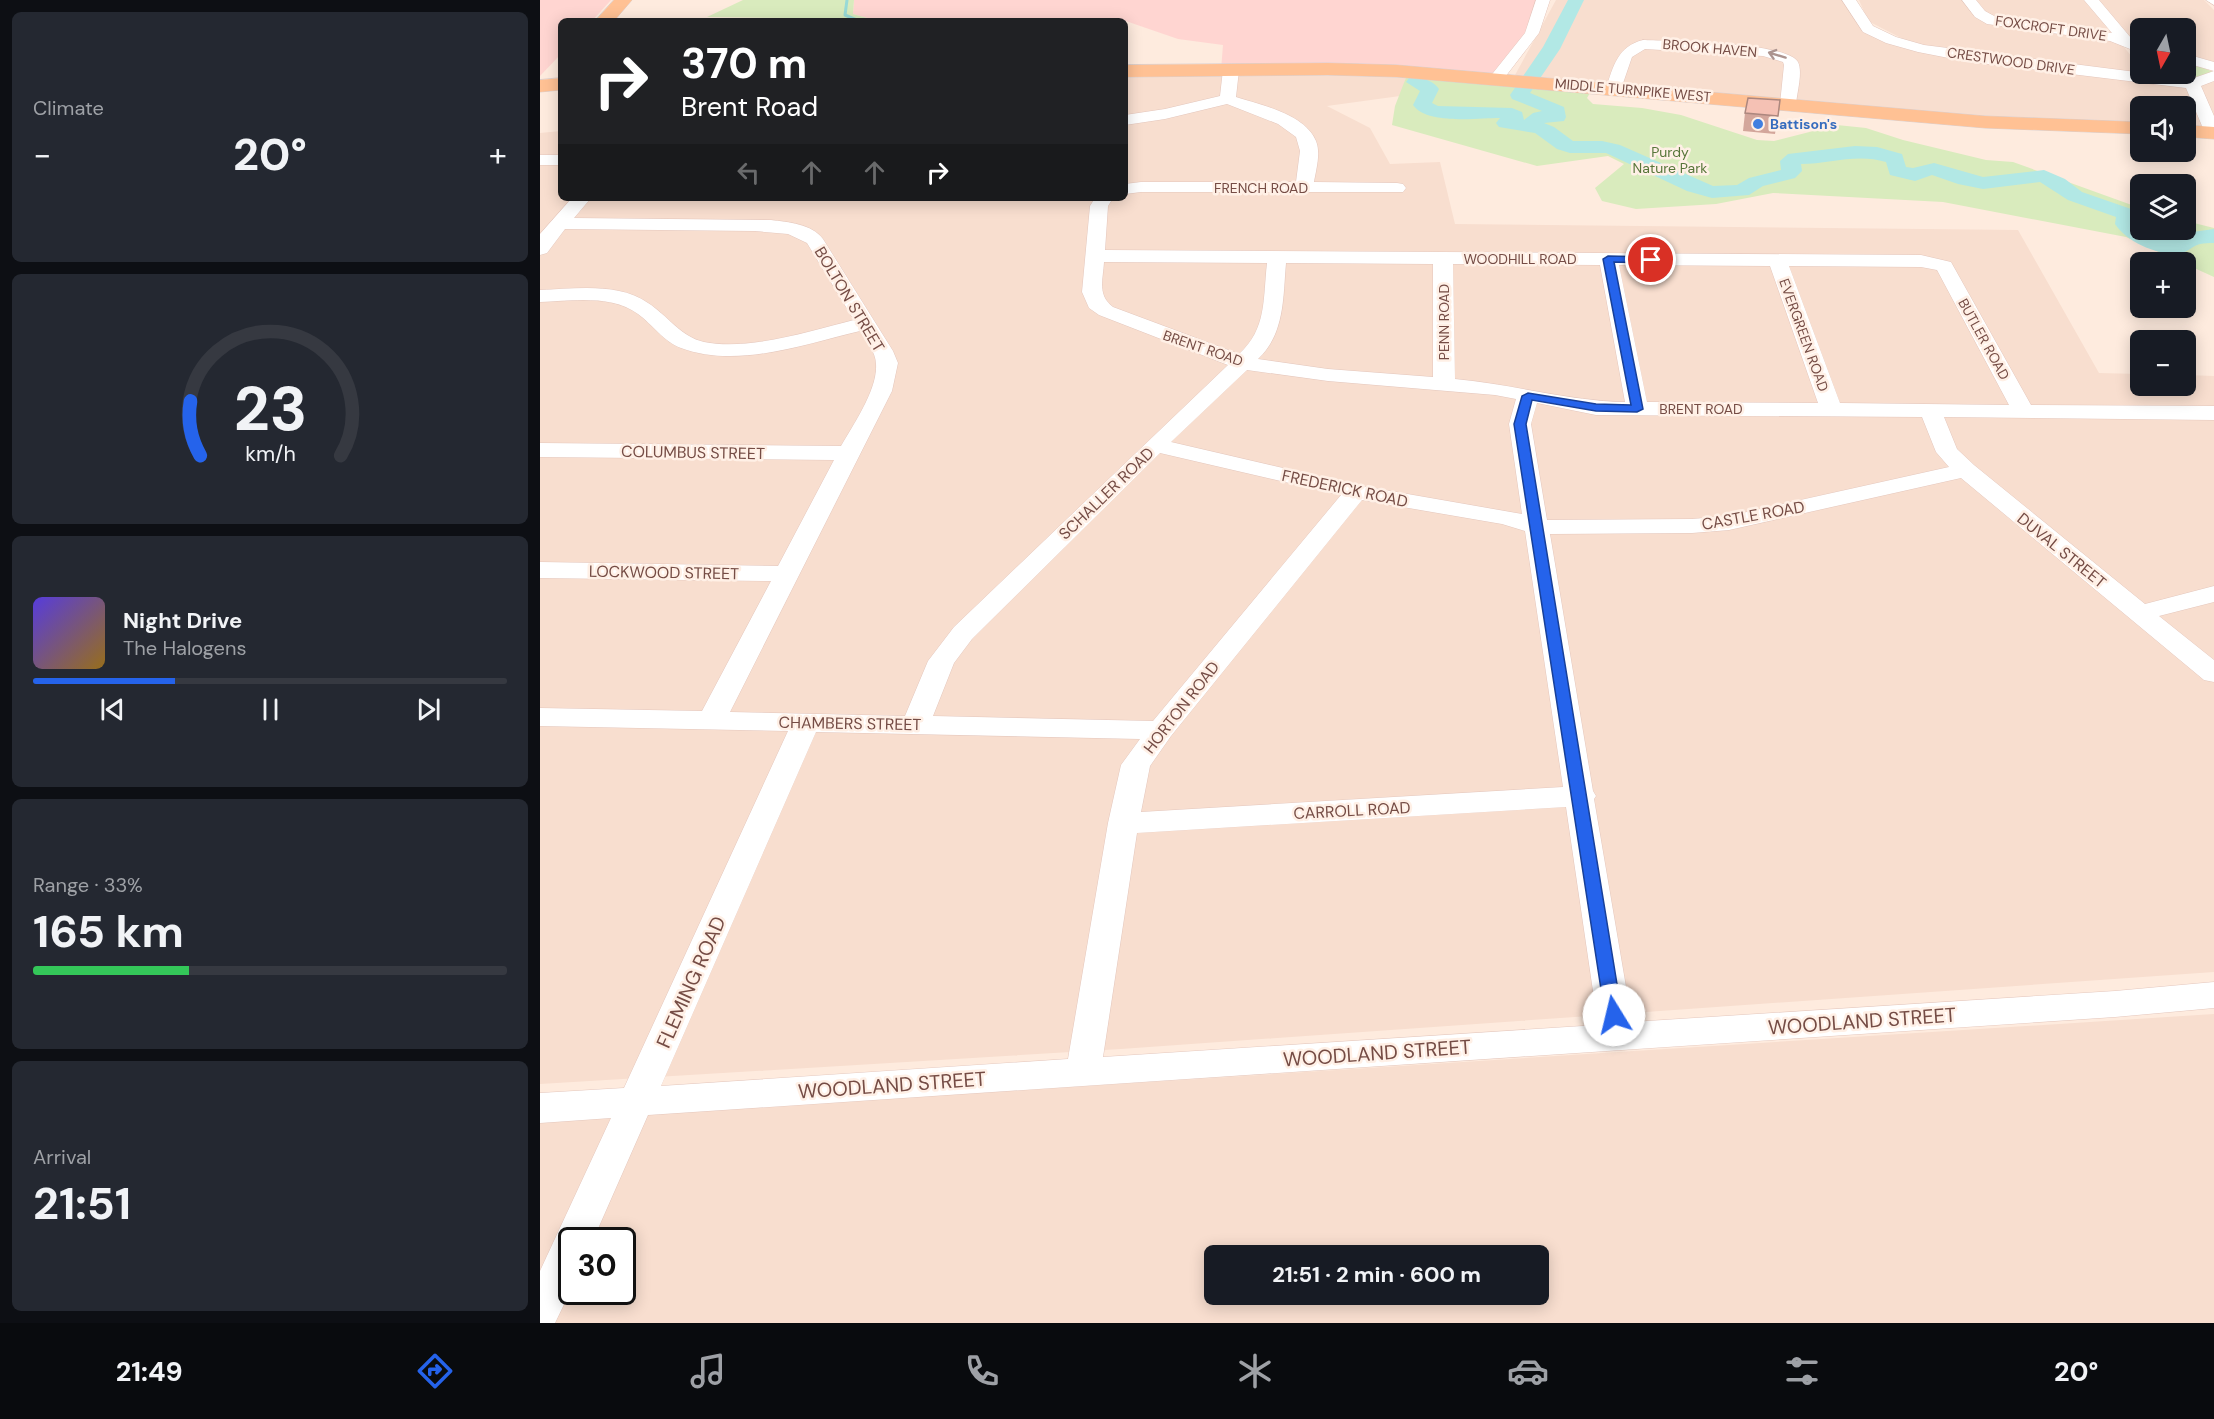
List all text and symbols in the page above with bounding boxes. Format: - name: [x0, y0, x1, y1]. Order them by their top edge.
- street label: FOXCROFT DRIVE: [1994, 11, 2108, 45]
- north arrow: [2130, 18, 2196, 84]
- map controls: [2130, 18, 2196, 396]
- street label: BROOK HAVEN: [1662, 35, 1758, 61]
- text: 370 m: [681, 36, 807, 91]
- icon: right: [582, 42, 660, 120]
- street label: CRESTWOOD DRIVE: [1946, 43, 2076, 79]
- one-way arrow: [1768, 49, 1787, 60]
- street label: MIDDLE TURNPIKE WEST: [1554, 74, 1712, 106]
- text: Brent Road: [681, 89, 818, 124]
- text: Climate: [33, 95, 104, 121]
- button: sound: [2130, 96, 2196, 162]
- place label: Battison's: [1770, 115, 1837, 133]
- marker: Battison's: [1751, 117, 1765, 131]
- text: 20°: [233, 125, 307, 184]
- text: −: [33, 133, 51, 176]
- text: +: [489, 133, 507, 176]
- park label: Purdy Nature Park: [1633, 143, 1707, 177]
- icon: left: [732, 156, 765, 189]
- icon: ahead: [795, 156, 828, 189]
- icon: ahead: [858, 156, 891, 189]
- icon: right: [921, 156, 954, 189]
- button: layers: [2130, 174, 2196, 240]
- street label: FRENCH ROAD: [1214, 179, 1308, 197]
- pin: [1625, 234, 1676, 285]
- street label: BOLTON STREET: [810, 243, 889, 356]
- icon: arrive: [1634, 243, 1667, 276]
- street label: WOODHILL ROAD: [1463, 250, 1577, 268]
- button: +: [2130, 252, 2196, 318]
- street label: EVERGREEN ROAD: [1775, 276, 1833, 394]
- street label: PENN ROAD: [1435, 284, 1453, 360]
- street label: BUTLER ROAD: [1954, 295, 2014, 383]
- street label: BRENT ROAD: [1161, 326, 1245, 370]
- button: −: [2130, 330, 2196, 396]
- text: 23: [233, 368, 307, 449]
- street label: BRENT ROAD: [1659, 400, 1743, 418]
- text: km/h: [245, 441, 295, 469]
- street label: COLUMBUS STREET: [621, 441, 765, 464]
- street label: SCHALLER ROAD: [1054, 443, 1158, 544]
- street label: FREDERICK ROAD: [1280, 465, 1410, 512]
- street label: CASTLE ROAD: [1700, 496, 1806, 535]
- street label: DUVAL STREET: [2013, 508, 2110, 593]
- street label: LOCKWOOD STREET: [589, 561, 739, 584]
- text: Night Drive: [123, 606, 242, 635]
- text: The Halogens: [123, 635, 246, 661]
- street label: HORTON ROAD: [1139, 657, 1224, 758]
- icon: previous: [96, 693, 129, 726]
- icon: pause: [254, 693, 287, 726]
- icon: next: [412, 693, 445, 726]
- street label: CHAMBERS STREET: [778, 712, 922, 735]
- street label: CARROLL ROAD: [1293, 797, 1411, 824]
- text: Range · 33%: [33, 872, 143, 898]
- text: 165 km: [33, 902, 184, 961]
- street label: FLEMING ROAD: [650, 912, 732, 1052]
- position arrow: [1582, 983, 1646, 1047]
- street label: WOODLAND STREET: [1767, 1001, 1957, 1041]
- street label: WOODLAND STREET: [1282, 1033, 1472, 1073]
- street label: WOODLAND STREET: [797, 1065, 987, 1105]
- text: Arrival: [33, 1144, 91, 1170]
- text: 21:51: [33, 1174, 131, 1233]
- speed limit sign: 30: [558, 1227, 636, 1305]
- text: 21:51 · 2 min · 600 m: [1272, 1260, 1481, 1289]
- icon: directions: [414, 1350, 456, 1392]
- icon: music: [687, 1350, 729, 1392]
- icon: phone: [961, 1350, 1003, 1392]
- icon: climate: [1234, 1350, 1276, 1392]
- icon: car: [1507, 1350, 1549, 1392]
- icon: filters: [1781, 1350, 1823, 1392]
- text: 21:49: [116, 1354, 183, 1389]
- text: 20°: [2054, 1354, 2098, 1389]

